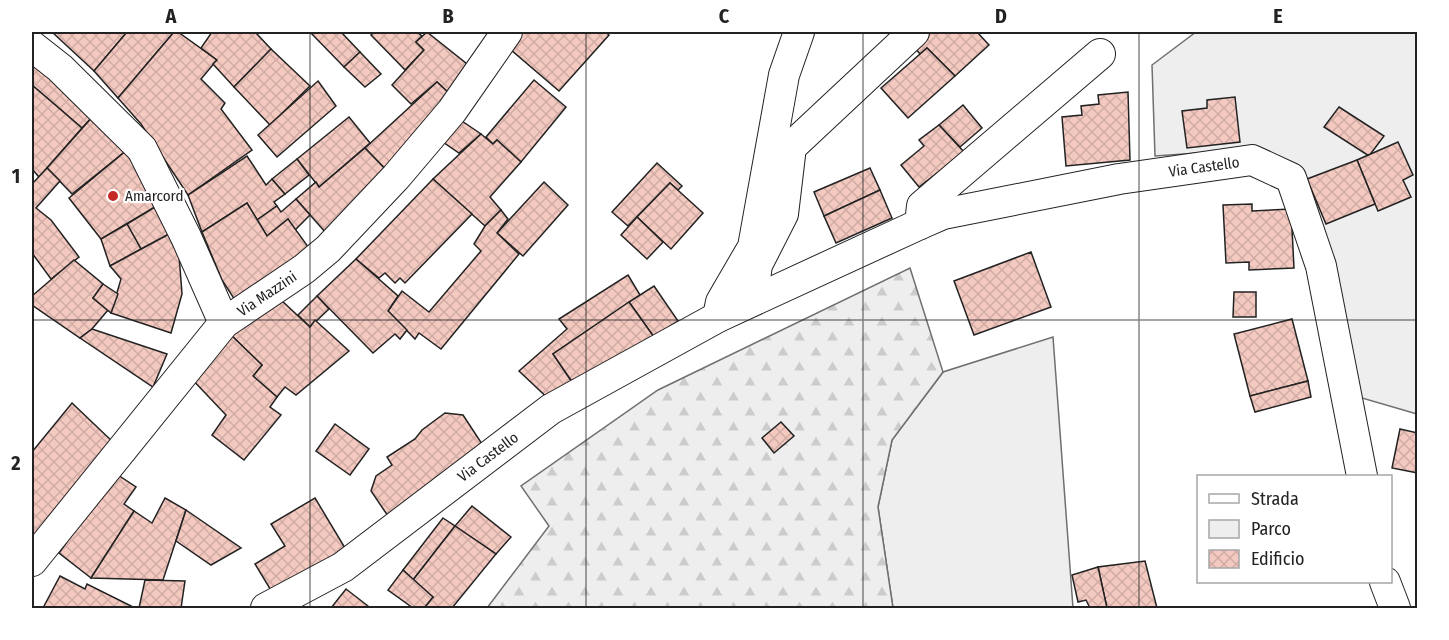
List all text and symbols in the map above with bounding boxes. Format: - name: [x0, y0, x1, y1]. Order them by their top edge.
- text: A: [165, 4, 178, 28]
- text: B: [442, 4, 454, 28]
- text: C: [719, 4, 730, 28]
- text: D: [995, 4, 1007, 28]
- text: E: [1273, 4, 1283, 28]
- street label: Via Castello: [1167, 153, 1241, 181]
- text: 1: [12, 164, 20, 188]
- place label: Amarcord: [125, 187, 183, 205]
- marker: Amarcord: [106, 189, 120, 203]
- street label: Via Mazzini: [234, 268, 300, 320]
- street label: Via Castello: [454, 428, 522, 486]
- text: 2: [10, 451, 21, 475]
- legend: [1197, 475, 1392, 583]
- text: Strada: [1251, 488, 1299, 510]
- text: Parco: [1251, 518, 1291, 540]
- text: Edificio: [1251, 548, 1304, 570]

